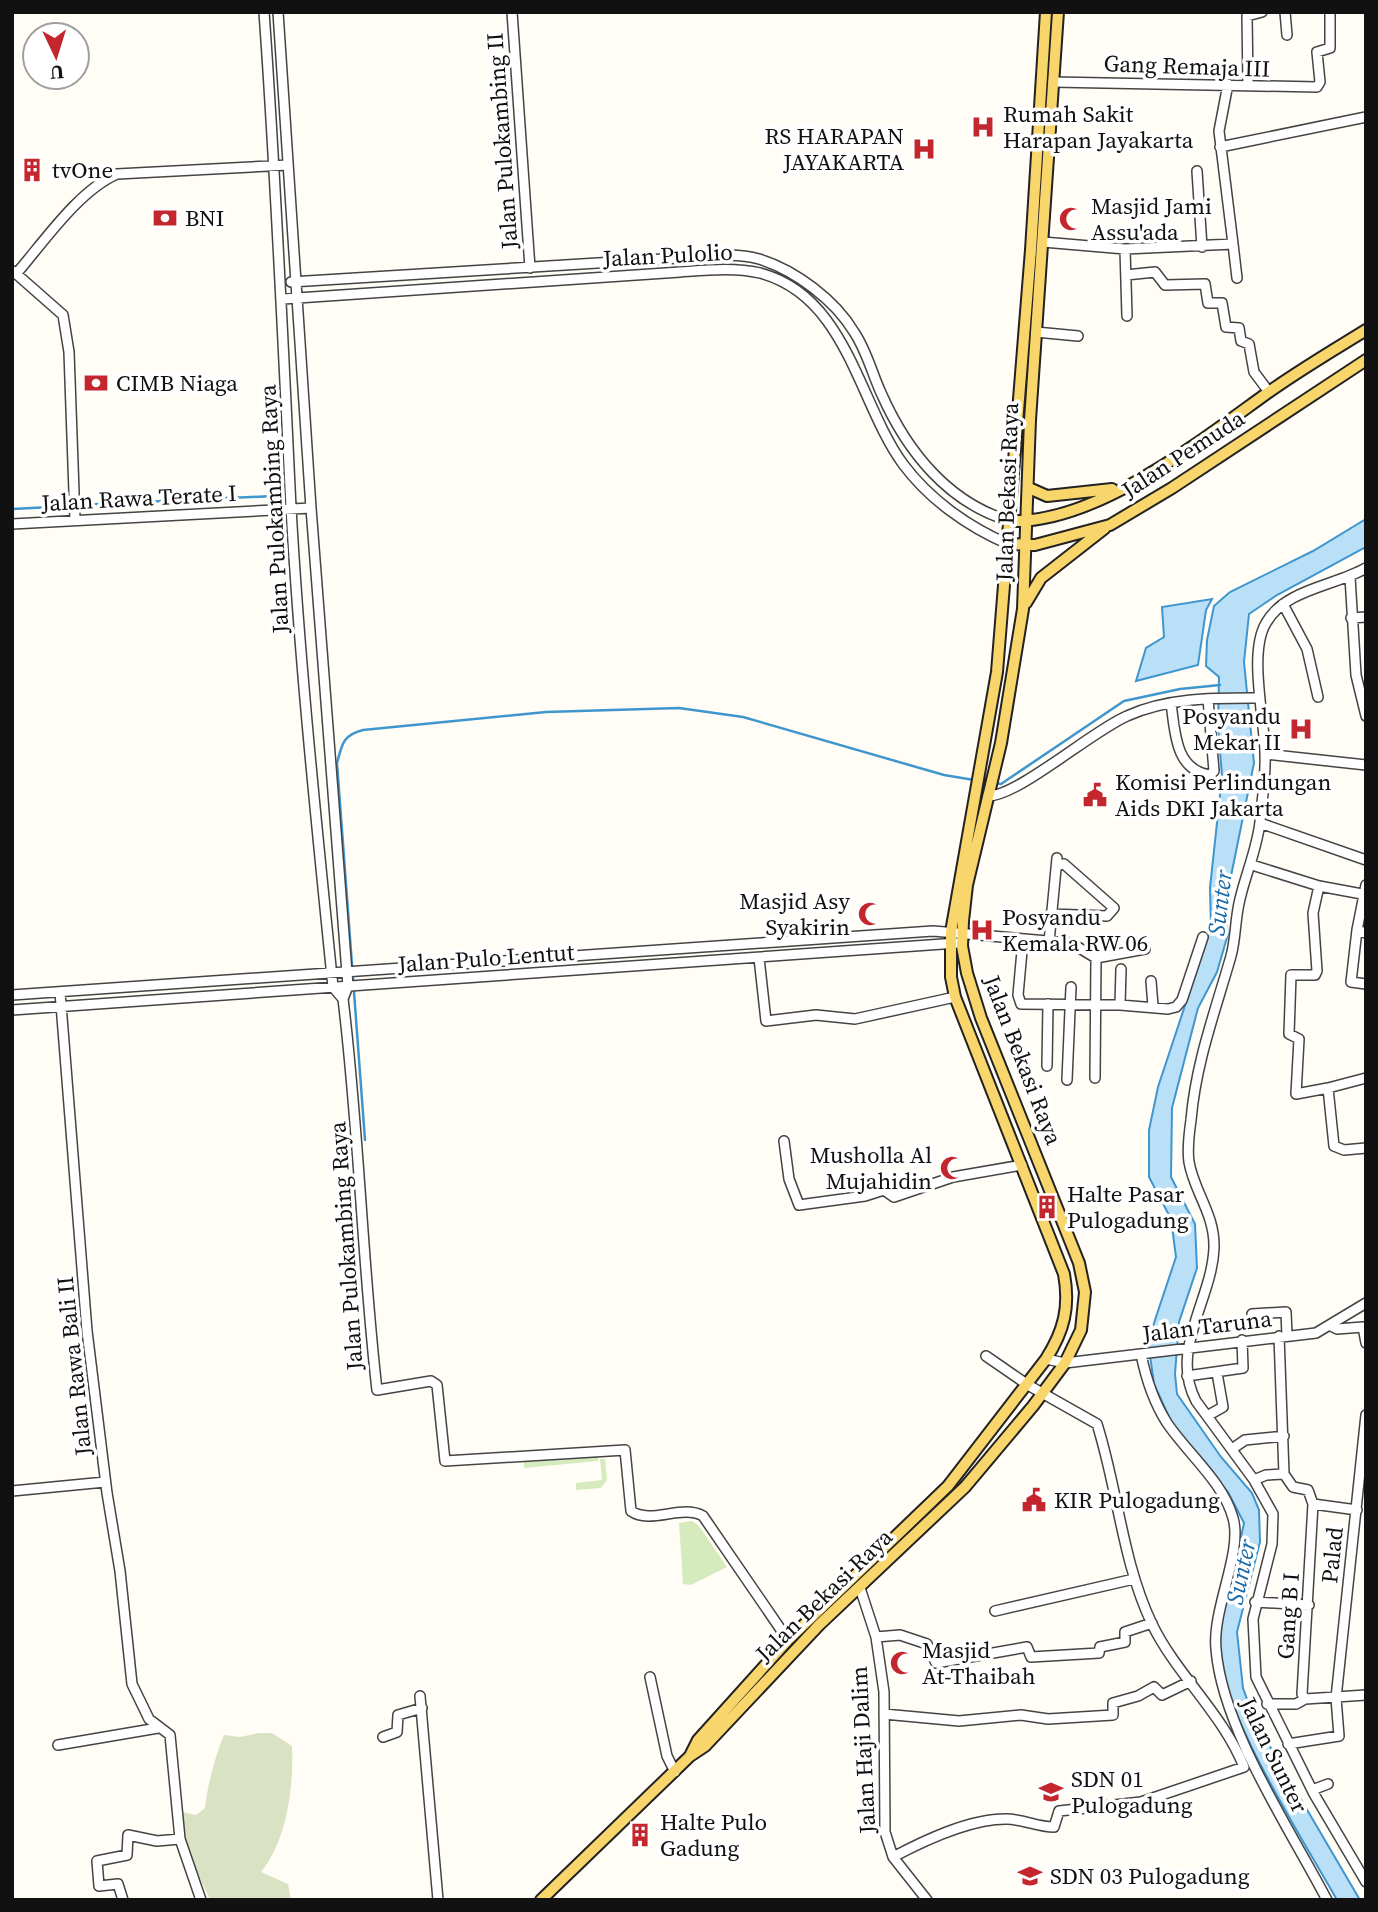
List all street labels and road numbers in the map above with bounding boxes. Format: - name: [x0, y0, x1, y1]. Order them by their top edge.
- street label: Jalan Pulokambing II: [478, 32, 526, 251]
- street label: Gang Remaja III: [1103, 47, 1271, 85]
- street label: Jalan Pulolio: [601, 236, 734, 274]
- street label: Jalan Pulokambing Raya: [251, 383, 297, 635]
- street label: Jalan Bekasi Raya: [988, 402, 1026, 583]
- street label: Jalan Pemuda: [1115, 402, 1251, 506]
- street label: Jalan Rawa Terate I: [40, 477, 237, 519]
- street label: Jalan Pulo Lentut: [396, 936, 576, 980]
- street label: Jalan Bekasi Raya: [976, 970, 1070, 1150]
- street label: Jalan Pulokambing Raya: [321, 1120, 371, 1372]
- street label: Jalan Rawa Bali II: [49, 1275, 99, 1458]
- street label: Jalan Taruna: [1139, 1302, 1274, 1350]
- street label: Jalan Bekasi Raya: [748, 1521, 900, 1669]
- street label: Palad: [1313, 1525, 1351, 1585]
- street label: Gang B I: [1269, 1572, 1307, 1660]
- street label: Jalan Haji Dalim: [843, 1665, 883, 1836]
- street label: Jalan Sunter: [1232, 1691, 1316, 1818]

